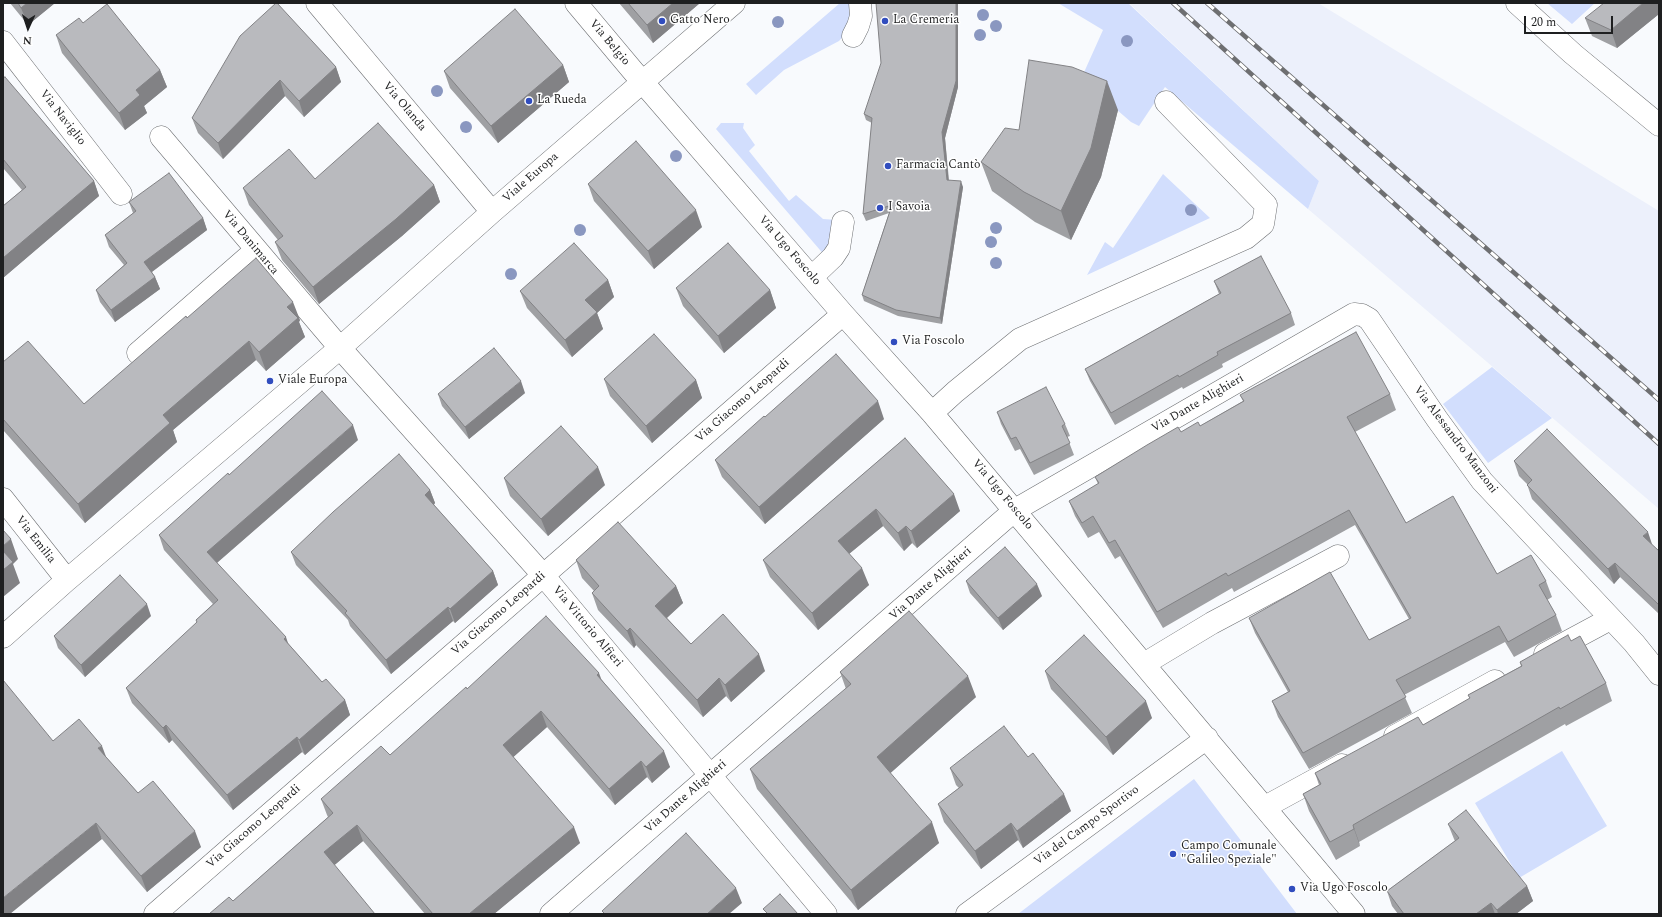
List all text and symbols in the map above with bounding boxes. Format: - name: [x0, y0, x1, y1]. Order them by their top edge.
- north arrow: [8, 8, 48, 48]
- scale bar: [1526, 8, 1615, 34]
- text: 20 m: [1531, 13, 1556, 32]
- place label: Gatto Nero: [670, 14, 730, 28]
- place label: La Cremeria: [893, 14, 959, 28]
- marker: Gatto Nero: [657, 16, 667, 26]
- marker: La Cremeria: [880, 16, 890, 26]
- street label: Via Belgio: [586, 17, 632, 69]
- text: N: [22, 32, 32, 49]
- street label: Via Olanda: [379, 79, 429, 135]
- street label: Via Naviglio: [36, 87, 88, 149]
- place label: La Rueda: [537, 94, 586, 108]
- marker: La Rueda: [524, 96, 534, 106]
- street label: Viale Europa: [500, 150, 562, 206]
- place label: Farmacia Cantò: [896, 159, 981, 173]
- marker: Farmacia Cantò: [883, 161, 893, 171]
- place label: I Savoia: [888, 201, 930, 215]
- marker: I Savoia: [875, 203, 885, 213]
- street label: Via Danimarca: [219, 208, 281, 278]
- street label: Via Ugo Foscolo: [755, 213, 823, 289]
- place label: Via Foscolo: [902, 335, 964, 349]
- marker: Via Foscolo: [889, 337, 899, 347]
- street label: Via Giacomo Leopardi: [693, 356, 793, 446]
- street label: Via Dante Alighieri: [1149, 372, 1247, 436]
- place label: Viale Europa: [278, 374, 347, 388]
- marker: Viale Europa: [265, 376, 275, 386]
- street label: Via Alessandro Manzoni: [1410, 383, 1500, 497]
- street label: Via Ugo Foscolo: [968, 457, 1036, 533]
- street label: Via Emilia: [12, 513, 58, 567]
- street label: Via Dante Alighieri: [887, 544, 975, 624]
- street label: Via Giacomo Leopardi: [449, 569, 549, 659]
- street label: Via Vittorio Alfieri: [549, 583, 625, 671]
- street label: Via Dante Alighieri: [642, 757, 730, 837]
- street label: Via Giacomo Leopardi: [204, 782, 304, 872]
- street label: Via del Campo Sportivo: [1032, 783, 1142, 869]
- place label: Campo Comunale "Galileo Speziale": [1181, 840, 1277, 868]
- marker: Campo Comunale "Galileo Speziale": [1168, 849, 1178, 859]
- place label: Via Ugo Foscolo: [1300, 882, 1388, 896]
- marker: Via Ugo Foscolo: [1287, 884, 1297, 894]

